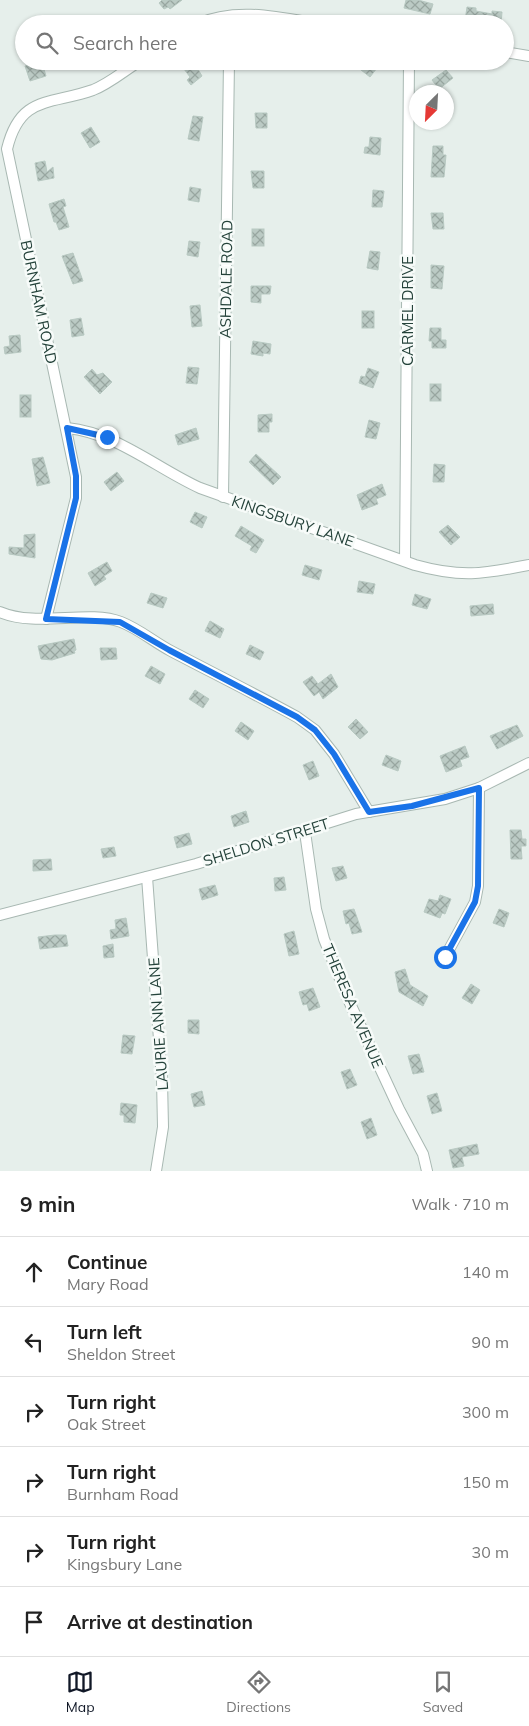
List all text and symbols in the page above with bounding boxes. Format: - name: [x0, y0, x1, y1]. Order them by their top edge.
- search box: [15, 15, 514, 70]
- icon: search: [33, 29, 61, 57]
- text: Search here: [73, 31, 177, 55]
- north arrow: [409, 85, 454, 130]
- street label: ASHDALE ROAD: [215, 220, 237, 338]
- street label: BURNHAM ROAD: [17, 238, 61, 366]
- street label: CARMEL DRIVE: [398, 256, 417, 366]
- route end: [96, 426, 119, 449]
- street label: KINGSBURY LANE: [229, 491, 357, 551]
- street label: SHELDON STREET: [201, 814, 331, 870]
- street label: THERESA AVENUE: [318, 941, 388, 1071]
- route start: [434, 946, 457, 969]
- street label: LAURIE ANN LANE: [144, 957, 172, 1091]
- text: 9 min: [20, 1191, 75, 1217]
- text: Walk · 710 m: [411, 1194, 509, 1214]
- text: Continue: [67, 1250, 147, 1274]
- icon: ahead: [20, 1258, 48, 1286]
- text: 140 m: [462, 1262, 509, 1282]
- text: Mary Road: [67, 1274, 149, 1294]
- text: Turn left: [67, 1320, 142, 1344]
- icon: left: [20, 1328, 48, 1356]
- text: 90 m: [472, 1332, 509, 1352]
- text: Sheldon Street: [67, 1344, 175, 1364]
- text: Turn right: [67, 1390, 156, 1414]
- icon: right: [20, 1398, 48, 1426]
- text: 300 m: [462, 1402, 509, 1422]
- text: Oak Street: [67, 1414, 146, 1434]
- text: Turn right: [67, 1460, 156, 1484]
- icon: right: [20, 1468, 48, 1496]
- text: 150 m: [462, 1472, 509, 1492]
- text: Burnham Road: [67, 1484, 179, 1504]
- text: Turn right: [67, 1530, 156, 1554]
- icon: right: [20, 1538, 48, 1566]
- text: 30 m: [472, 1542, 509, 1562]
- text: Kingsbury Lane: [67, 1554, 182, 1574]
- icon: arrive: [20, 1608, 48, 1636]
- text: Arrive at destination: [67, 1610, 253, 1634]
- tab: Map: [66, 1668, 95, 1716]
- tab: Directions: [226, 1668, 291, 1716]
- tab: Saved: [423, 1668, 463, 1716]

